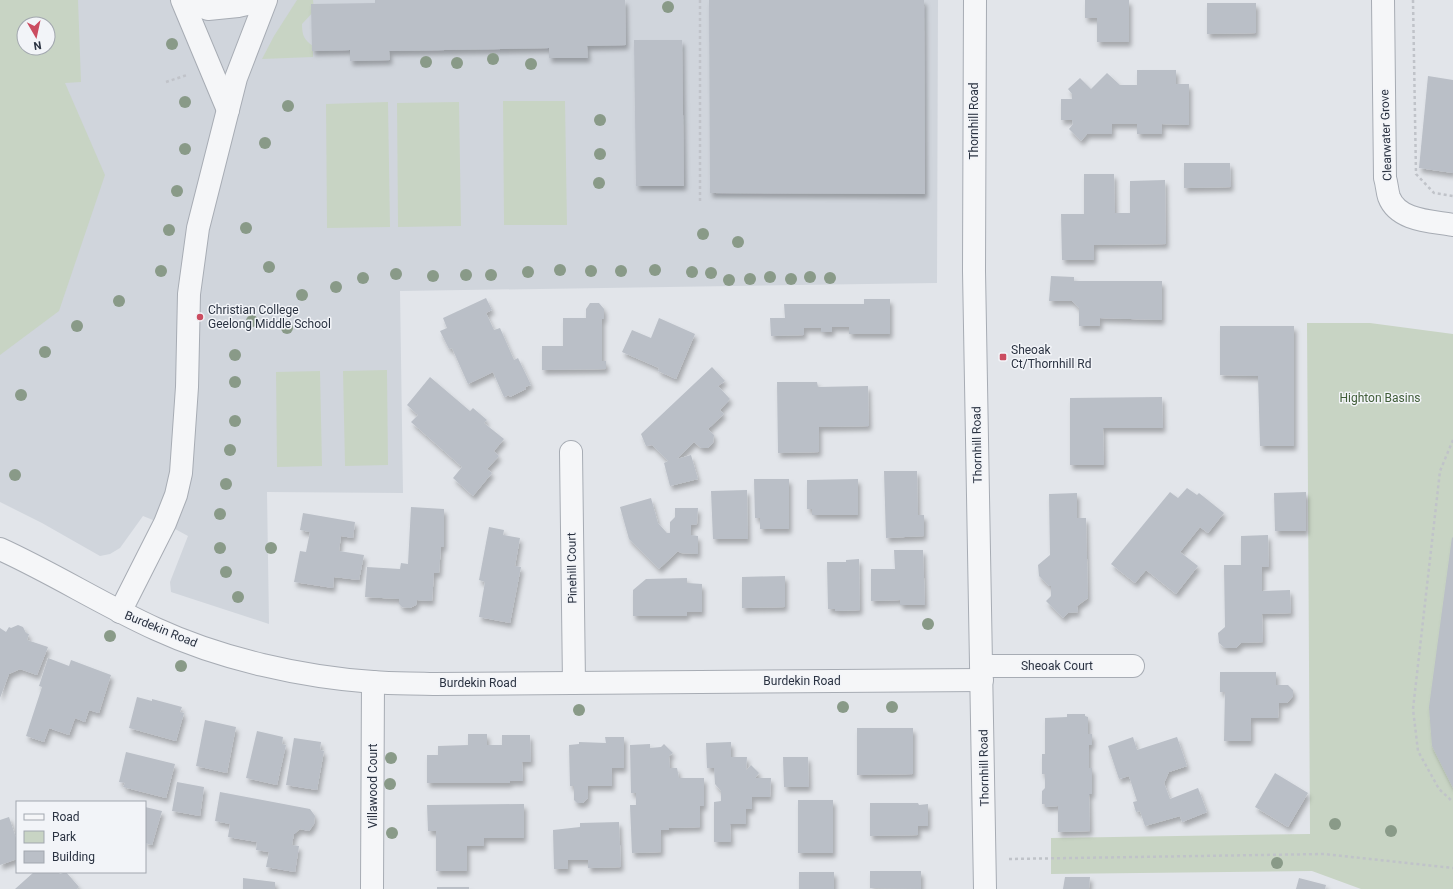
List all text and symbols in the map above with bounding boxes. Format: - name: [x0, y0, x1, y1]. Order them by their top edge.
- north arrow: [16, 16, 56, 56]
- text: N: [32, 38, 42, 52]
- street label: Thornhill Road: [967, 82, 981, 160]
- street label: Clearwater Grove: [1377, 89, 1395, 181]
- place label: Christian College Geelong Middle School: [208, 303, 331, 331]
- marker: Christian College Geelong Middle School: [195, 312, 205, 322]
- place label: Sheoak Ct/Thornhill Rd: [1011, 343, 1092, 371]
- marker: Sheoak Ct/Thornhill Rd: [998, 352, 1008, 362]
- park label: Highton Basins: [1339, 391, 1421, 405]
- street label: Thornhill Road: [969, 406, 985, 484]
- street label: Pinehill Court: [564, 532, 580, 604]
- street label: Burdekin Road: [123, 608, 199, 650]
- street label: Sheoak Court: [1021, 659, 1093, 673]
- street label: Burdekin Road: [763, 674, 841, 688]
- street label: Burdekin Road: [439, 676, 517, 690]
- street label: Thornhill Road: [976, 729, 992, 807]
- street label: Villawood Court: [366, 743, 380, 828]
- legend: [16, 801, 146, 873]
- text: Road: [52, 810, 80, 824]
- text: Park: [52, 830, 77, 844]
- text: Building: [52, 850, 95, 864]

